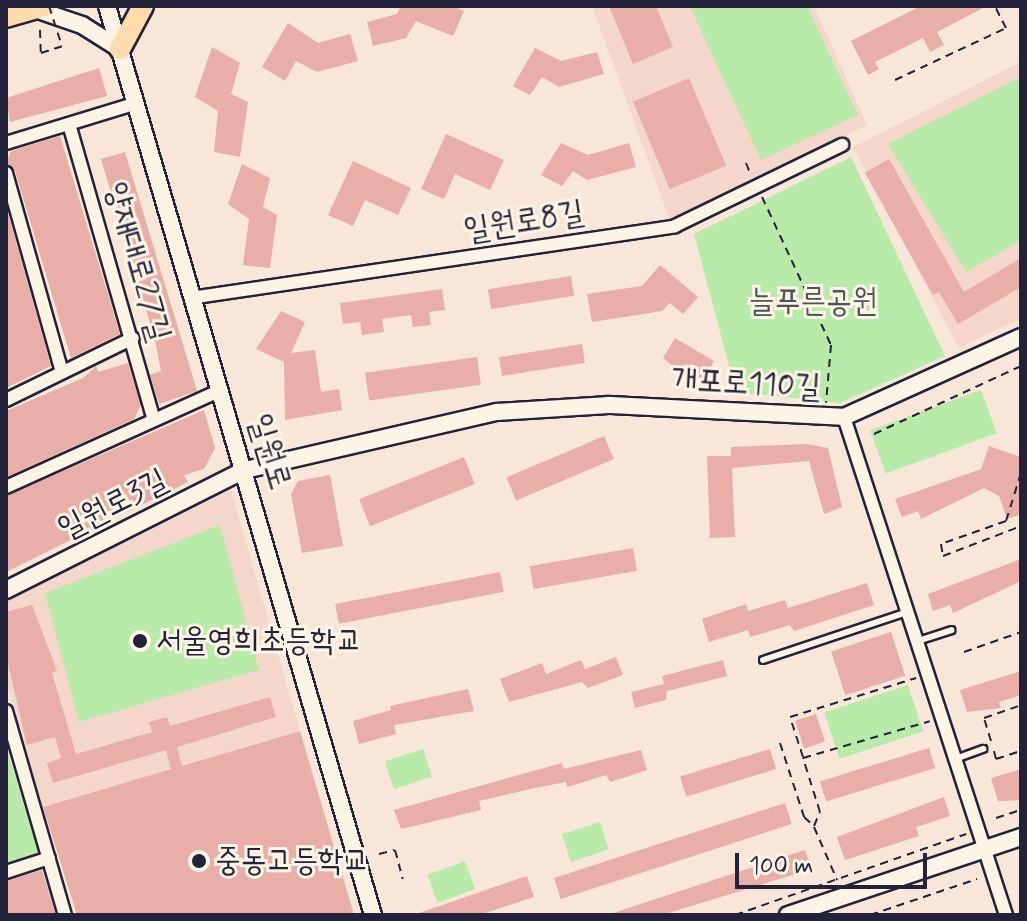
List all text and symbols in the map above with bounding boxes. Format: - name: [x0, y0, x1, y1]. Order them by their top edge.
- street label: 양재대로27길: [96, 178, 178, 346]
- street label: 일원로8길: [461, 194, 587, 250]
- park label: 늘푸른공원: [749, 283, 877, 321]
- street label: 개포로110길: [670, 361, 822, 407]
- street label: 일원로: [239, 409, 299, 495]
- street label: 일원로3길: [52, 461, 174, 549]
- place label: 서울영희초등학교: [156, 622, 362, 660]
- marker: 서울영희초등학교: [131, 632, 149, 650]
- scale bar: [739, 837, 931, 887]
- place label: 중동고등학교: [215, 842, 370, 880]
- text: 100 m: [749, 851, 813, 882]
- marker: 중동고등학교: [190, 852, 208, 870]

